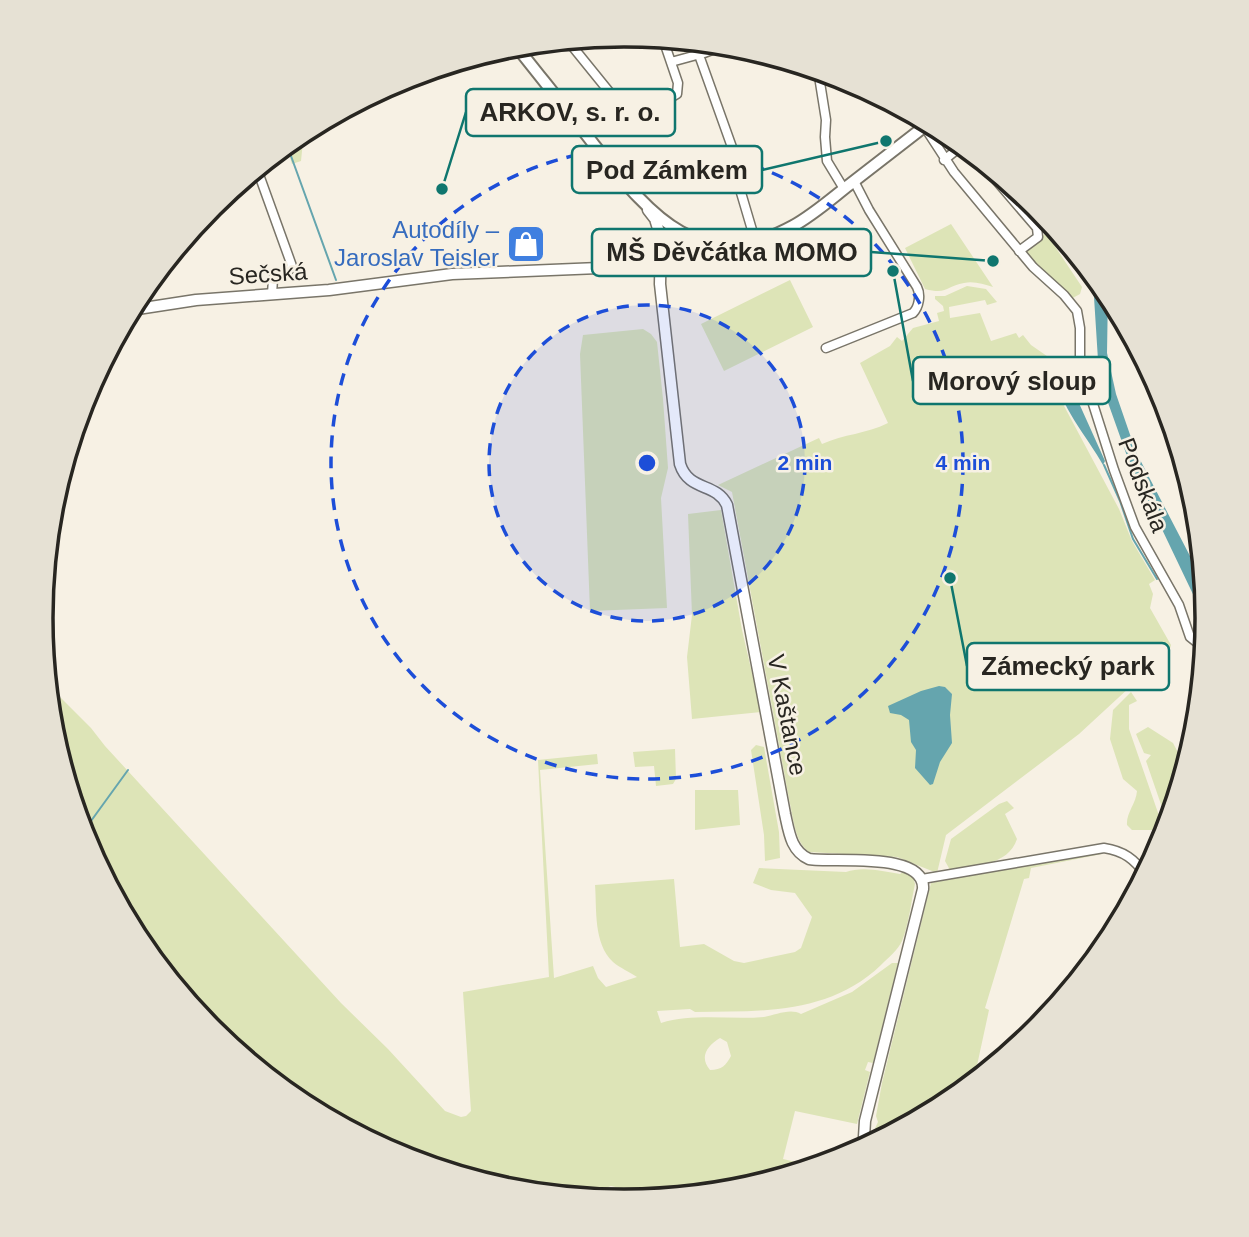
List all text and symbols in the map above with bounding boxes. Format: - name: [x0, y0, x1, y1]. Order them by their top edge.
- callout: ARKOV, s. r. o.: [466, 89, 675, 136]
- text: ARKOV, s. r. o.: [479, 97, 661, 127]
- callout: Pod Zámkem: [572, 146, 762, 193]
- text: Pod Zámkem: [586, 155, 748, 185]
- place label: Autodíly – Jaroslav Teisler: [334, 216, 500, 271]
- shop icon: Autodíly – Jaroslav Teisler: [505, 223, 547, 265]
- callout: MŠ Děvčátka MOMO: [592, 229, 871, 276]
- text: MŠ Děvčátka MOMO: [606, 237, 858, 267]
- street label: Sečská: [228, 257, 309, 290]
- callout: Morový sloup: [913, 357, 1110, 404]
- text: Morový sloup: [927, 366, 1097, 396]
- street label: Podskála: [1113, 434, 1174, 536]
- centre of rings: [635, 451, 659, 475]
- text: 2 min: [778, 451, 832, 474]
- text: 4 min: [936, 451, 990, 474]
- callout: Zámecký park: [967, 643, 1169, 690]
- text: Zámecký park: [981, 651, 1155, 681]
- street label: V Kaštance: [763, 652, 812, 778]

